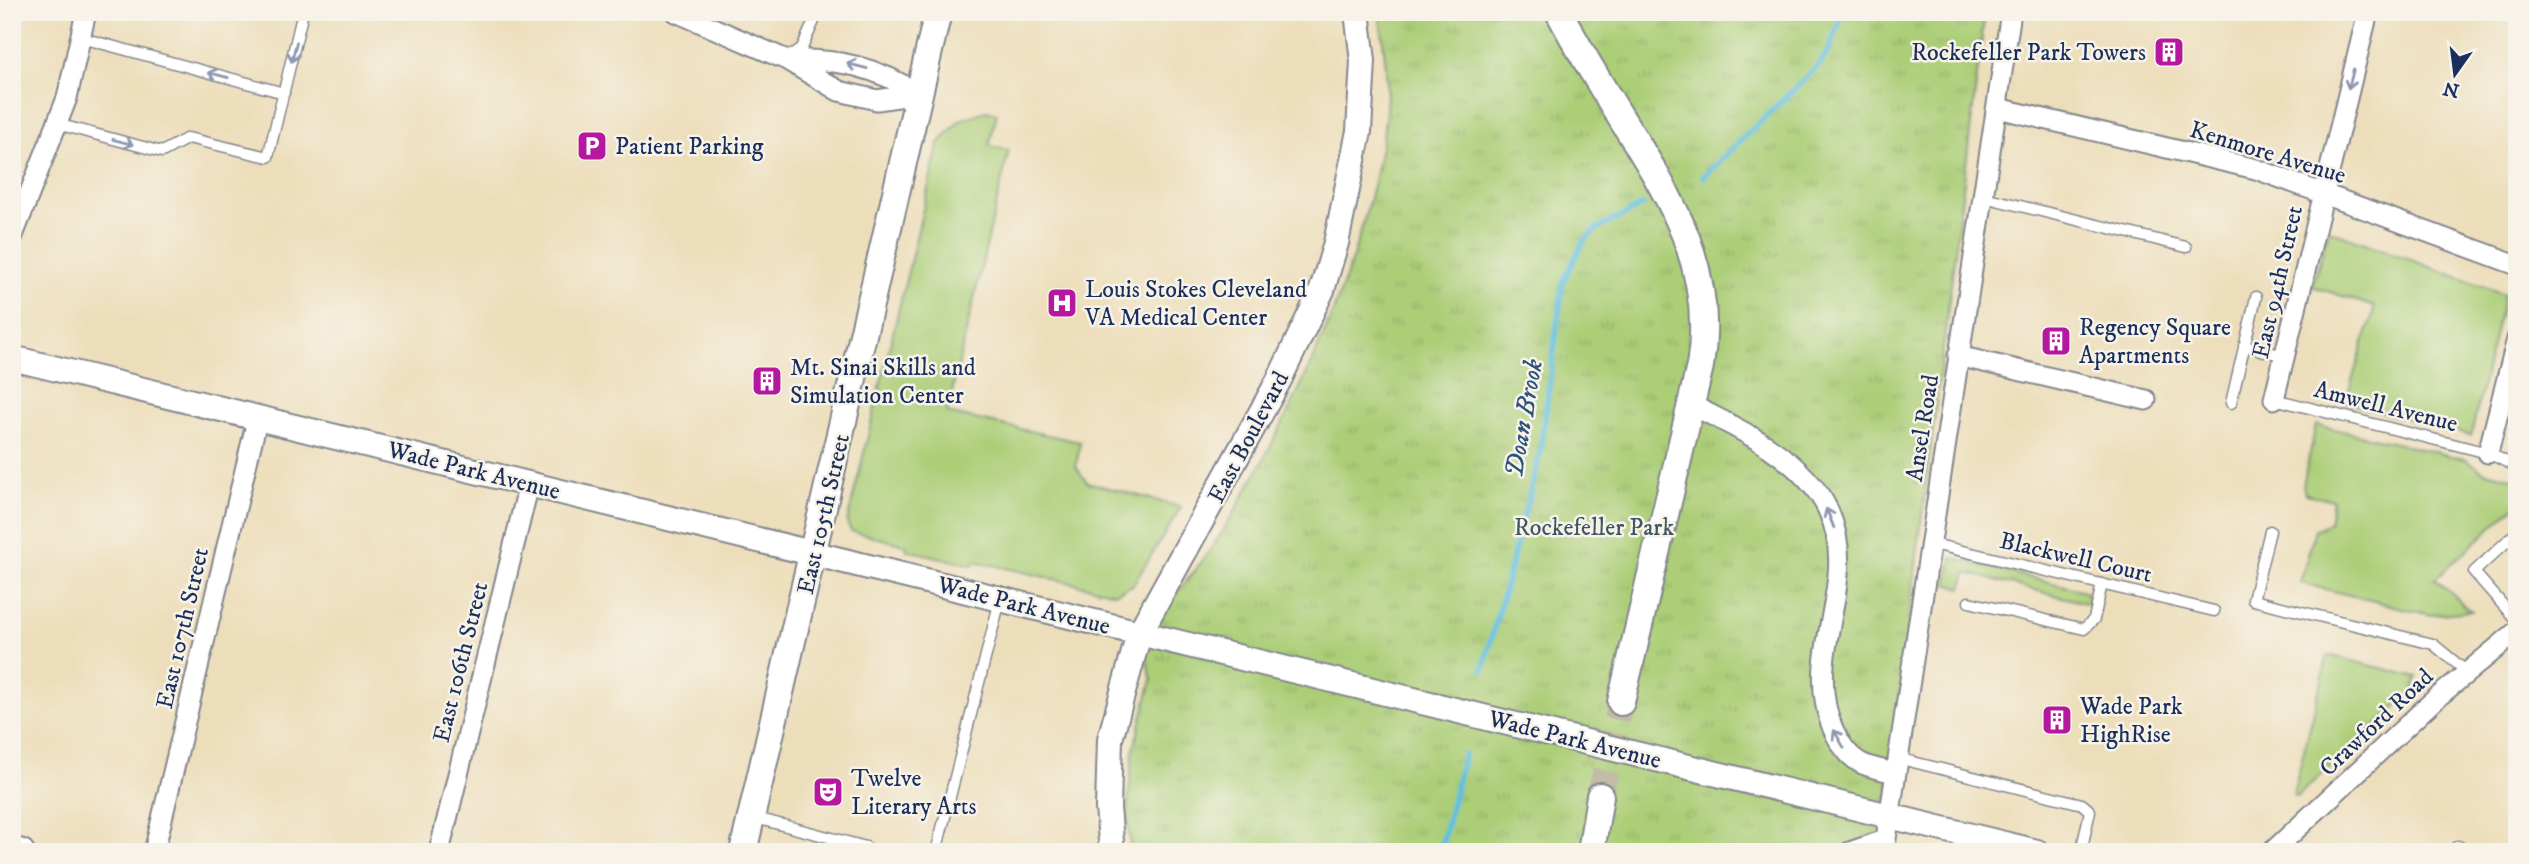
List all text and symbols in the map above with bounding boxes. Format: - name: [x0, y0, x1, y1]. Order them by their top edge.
- building icon: Rockefeller Park Towers: [2152, 35, 2186, 69]
- place label: Rockefeller Park Towers: [1911, 38, 2146, 68]
- north arrow: [2420, 38, 2490, 108]
- one-way arrow: [286, 41, 299, 63]
- one-way arrow: [846, 59, 869, 72]
- one-way arrow: [2344, 67, 2357, 89]
- one-way arrow: [207, 68, 230, 81]
- text: N: [2441, 76, 2462, 102]
- street label: Kenmore Avenue: [2186, 115, 2350, 191]
- parking icon: Patient Parking: [575, 129, 609, 163]
- place label: Patient Parking: [615, 132, 764, 162]
- one-way arrow: [112, 136, 134, 149]
- street label: East 94th Street: [2246, 203, 2310, 362]
- place label: Louis Stokes Cleveland VA Medical Center: [1084, 275, 1307, 333]
- hospital icon: Louis Stokes Cleveland VA Medical Center: [1045, 286, 1079, 320]
- place label: Regency Square Apartments: [2079, 313, 2231, 371]
- building icon: Regency Square Apartments: [2039, 324, 2073, 358]
- place label: Mt. Sinai Skills and Simulation Center: [790, 353, 976, 411]
- water label: Doan Brook: [1498, 356, 1551, 480]
- building icon: Mt. Sinai Skills and Simulation Center: [750, 364, 784, 398]
- street label: East Boulevard: [1202, 366, 1296, 509]
- street label: Ansel Road: [1900, 373, 1946, 484]
- street label: Amwell Avenue: [2311, 375, 2461, 439]
- street label: East 105th Street: [791, 431, 857, 597]
- street label: Wade Park Avenue: [383, 435, 563, 507]
- one-way arrow: [1823, 508, 1836, 529]
- park label: Rockefeller Park: [1514, 513, 1674, 543]
- street label: Blackwell Court: [1997, 526, 2155, 590]
- street label: East 107th Street: [150, 544, 216, 712]
- street label: Wade Park Avenue: [933, 570, 1113, 642]
- street label: East 106th Street: [427, 579, 495, 746]
- street label: Crawford Road: [2313, 662, 2440, 783]
- place label: Wade Park HighRise: [2079, 692, 2183, 750]
- building icon: Wade Park HighRise: [2040, 703, 2074, 737]
- street label: Wade Park Avenue: [1484, 704, 1664, 776]
- one-way arrow: [1832, 730, 1846, 750]
- place label: Twelve Literary Arts: [851, 764, 977, 822]
- theatre icon: Twelve Literary Arts: [811, 775, 845, 809]

